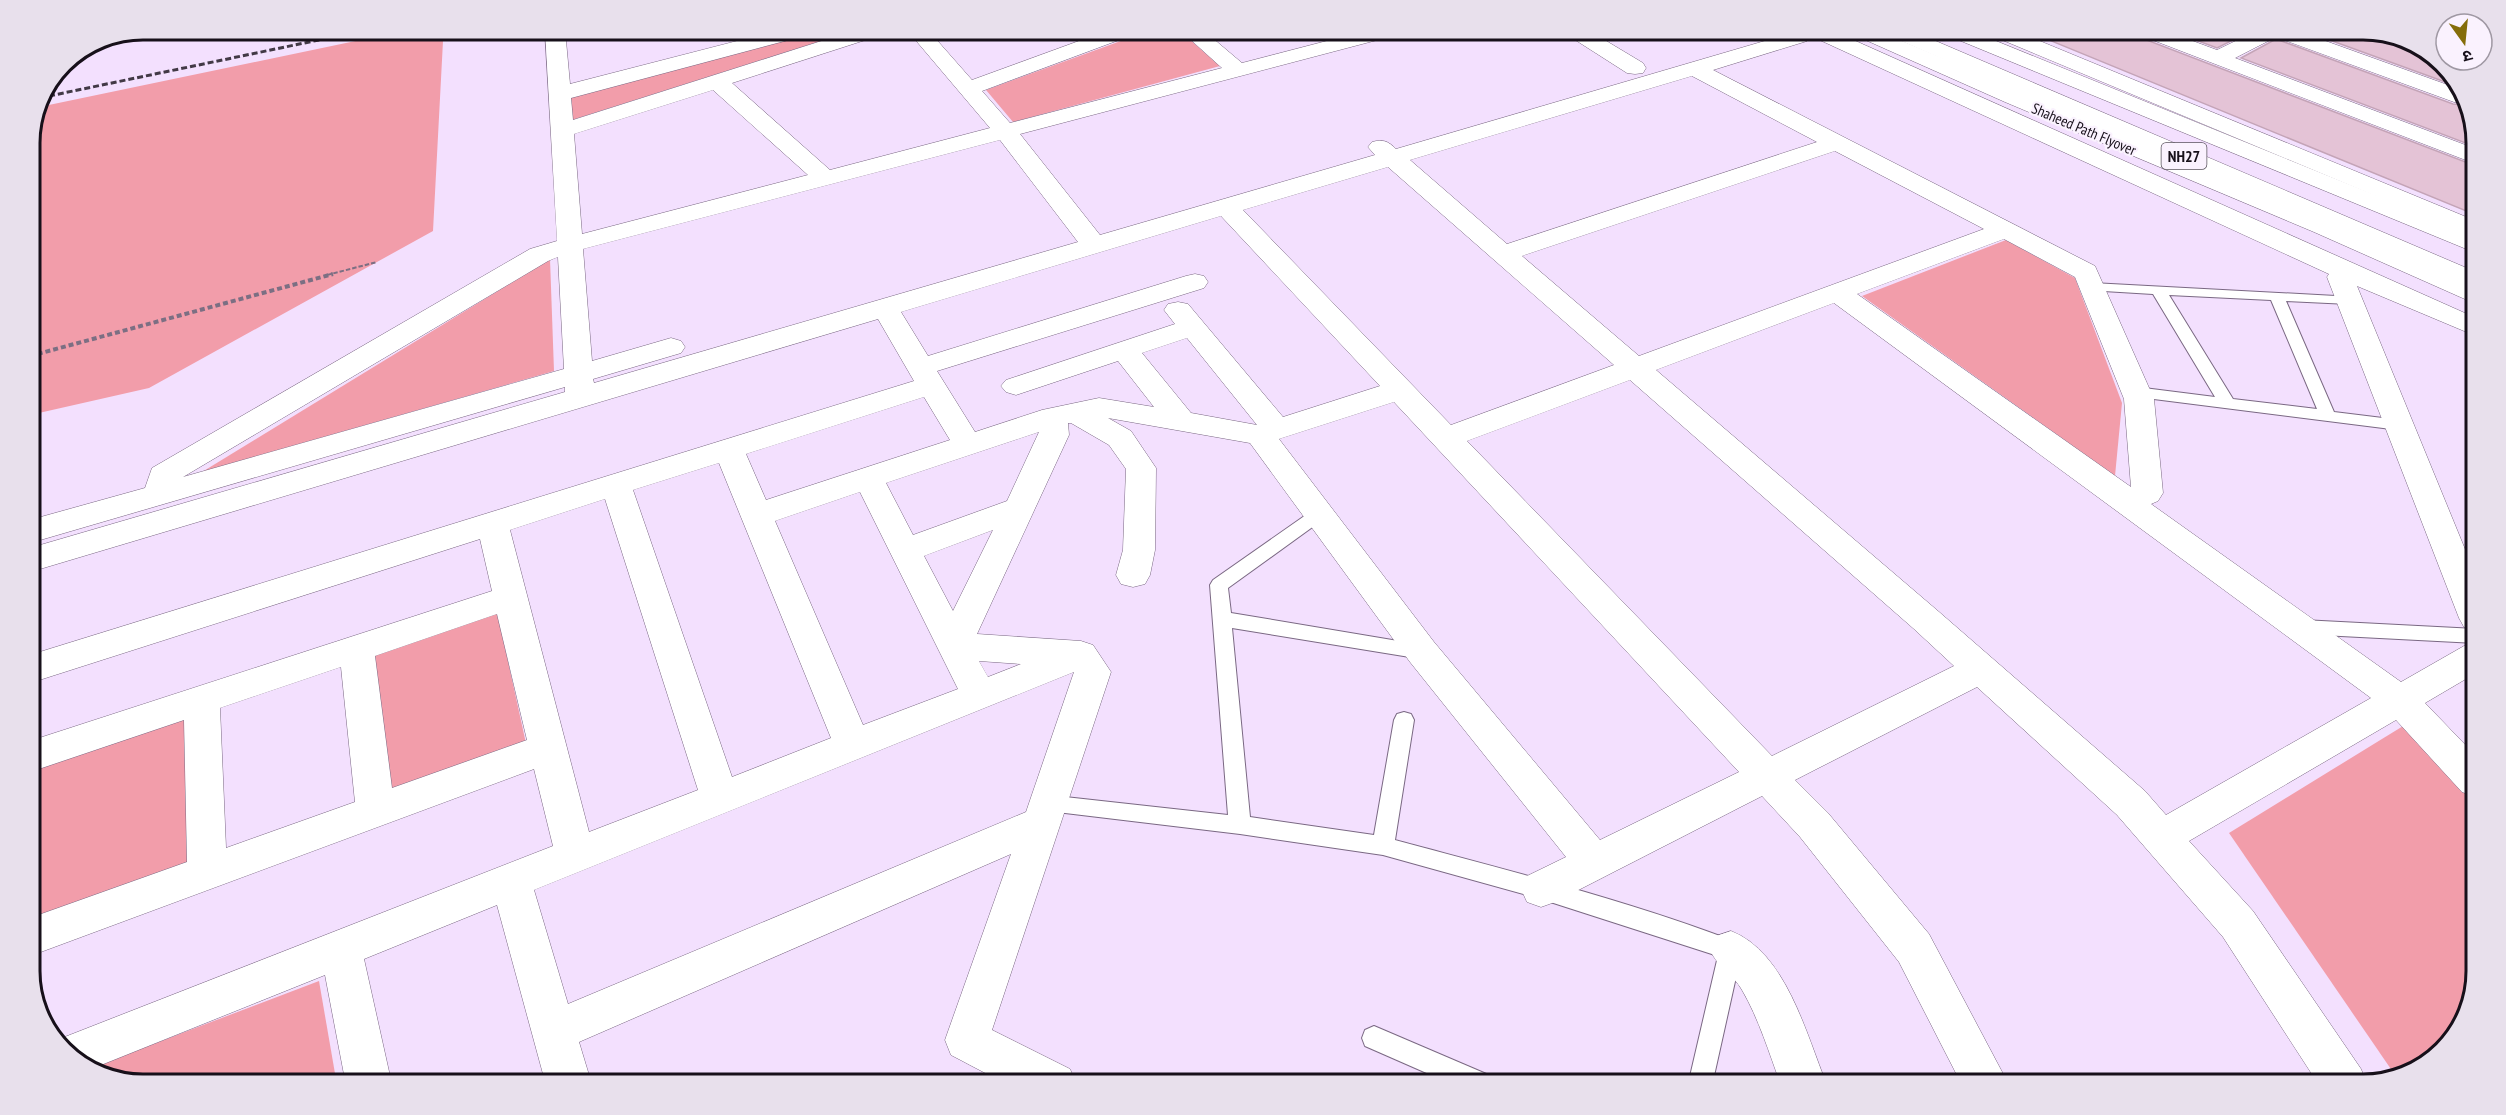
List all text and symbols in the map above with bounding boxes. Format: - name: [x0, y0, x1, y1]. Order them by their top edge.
- north arrow: [2434, 12, 2494, 72]
- text: उ: [2460, 46, 2475, 68]
- street label: Shaheed Path Flyover: [2029, 98, 2140, 160]
- road number: NH27: [2162, 143, 2206, 169]

